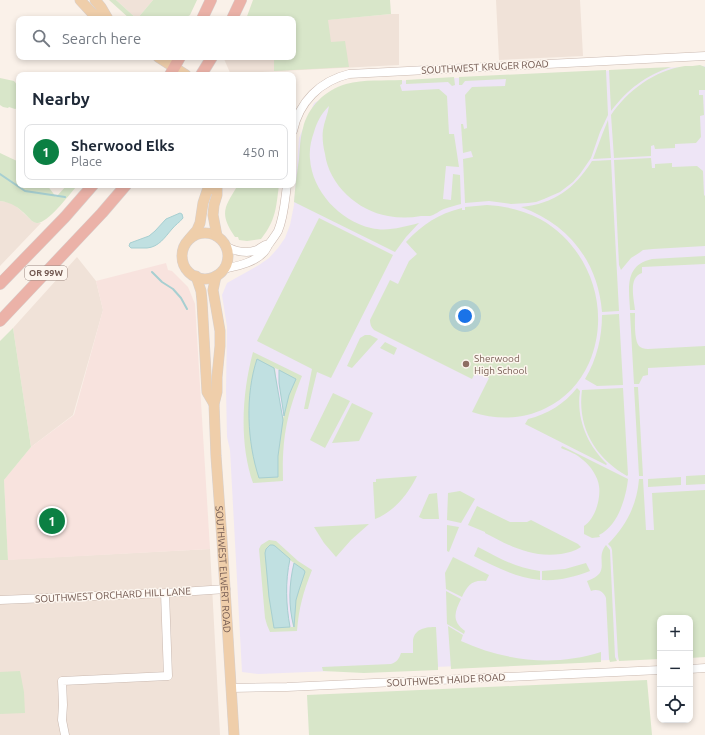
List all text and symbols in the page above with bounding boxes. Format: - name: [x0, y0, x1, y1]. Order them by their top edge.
- search box: [16, 16, 296, 60]
- icon: search: [30, 27, 52, 49]
- text: Search here: [62, 30, 141, 47]
- street label: SOUTHWEST KRUGER ROAD: [421, 58, 549, 76]
- text: Nearby: [32, 89, 90, 108]
- text: Sherwood Elks: [71, 137, 175, 154]
- text: 1: [42, 145, 50, 159]
- text: 450 m: [243, 145, 279, 159]
- text: Place: [71, 154, 102, 168]
- road number: OR 99W: [25, 266, 67, 280]
- your location: [455, 306, 475, 326]
- place label: Sherwood High School: [474, 353, 527, 376]
- marker: Sherwood High School: [461, 359, 471, 369]
- street label: SOUTHWEST ELWERT ROAD: [214, 505, 233, 633]
- pin: 1: [39, 506, 65, 536]
- street label: SOUTHWEST ORCHARD HILL LANE: [35, 585, 192, 605]
- map controls: [657, 615, 693, 723]
- button: +: [657, 615, 693, 651]
- button: −: [657, 651, 693, 687]
- street label: SOUTHWEST HAIDE ROAD: [386, 671, 506, 689]
- button: locate: [657, 687, 693, 723]

